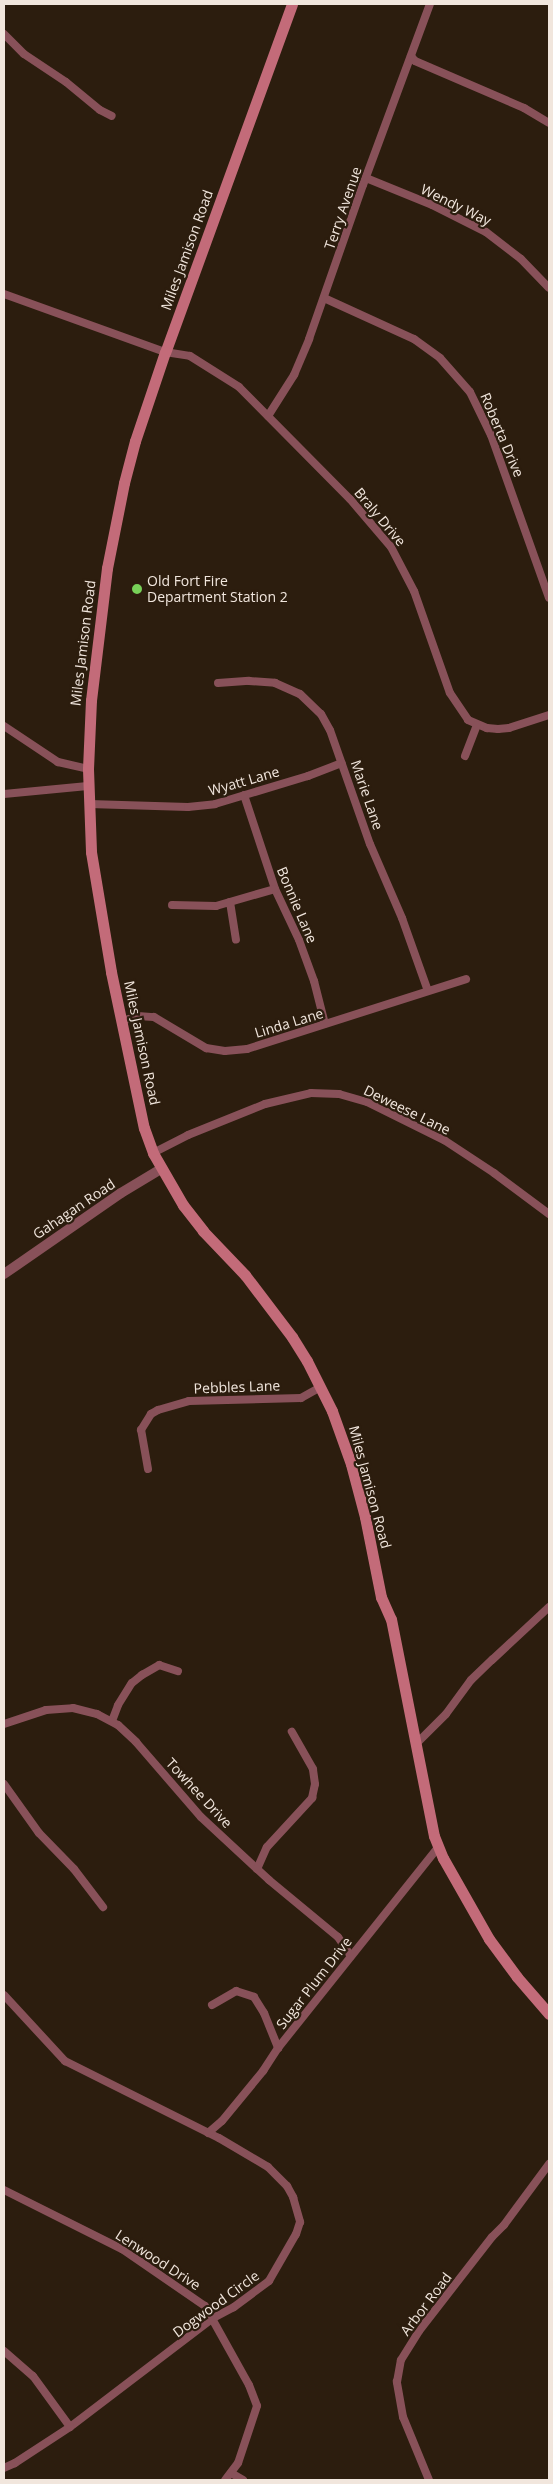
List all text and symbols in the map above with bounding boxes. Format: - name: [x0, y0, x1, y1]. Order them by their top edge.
- street label: Terry Avenue: [321, 164, 365, 252]
- street label: Wendy Way: [418, 181, 494, 229]
- street label: Miles Jamison Road: [157, 188, 217, 312]
- street label: Roberta Drive: [477, 390, 527, 480]
- street label: Braly Drive: [351, 484, 409, 550]
- place label: Old Fort Fire Department Station 2: [147, 573, 288, 606]
- street label: Miles Jamison Road: [67, 579, 99, 707]
- marker: Old Fort Fire Department Station 2: [131, 583, 143, 595]
- street label: Marie Lane: [347, 758, 387, 832]
- street label: Wyatt Lane: [207, 763, 281, 799]
- street label: Bonnie Lane: [273, 864, 321, 946]
- street label: Miles Jamison Road: [121, 979, 163, 1107]
- street label: Linda Lane: [253, 1005, 325, 1041]
- street label: Deweese Lane: [361, 1082, 453, 1138]
- street label: Gahagan Road: [30, 1175, 118, 1243]
- street label: Pebbles Lane: [193, 1377, 281, 1397]
- street label: Miles Jamison Road: [346, 1424, 394, 1550]
- street label: Towhee Drive: [162, 1755, 236, 1831]
- street label: Sugar Plum Drive: [273, 1934, 355, 2032]
- street label: Lenwood Drive: [112, 2226, 204, 2294]
- street label: Dogwood Circle: [170, 2267, 262, 2341]
- street label: Arbor Road: [397, 2269, 455, 2339]

